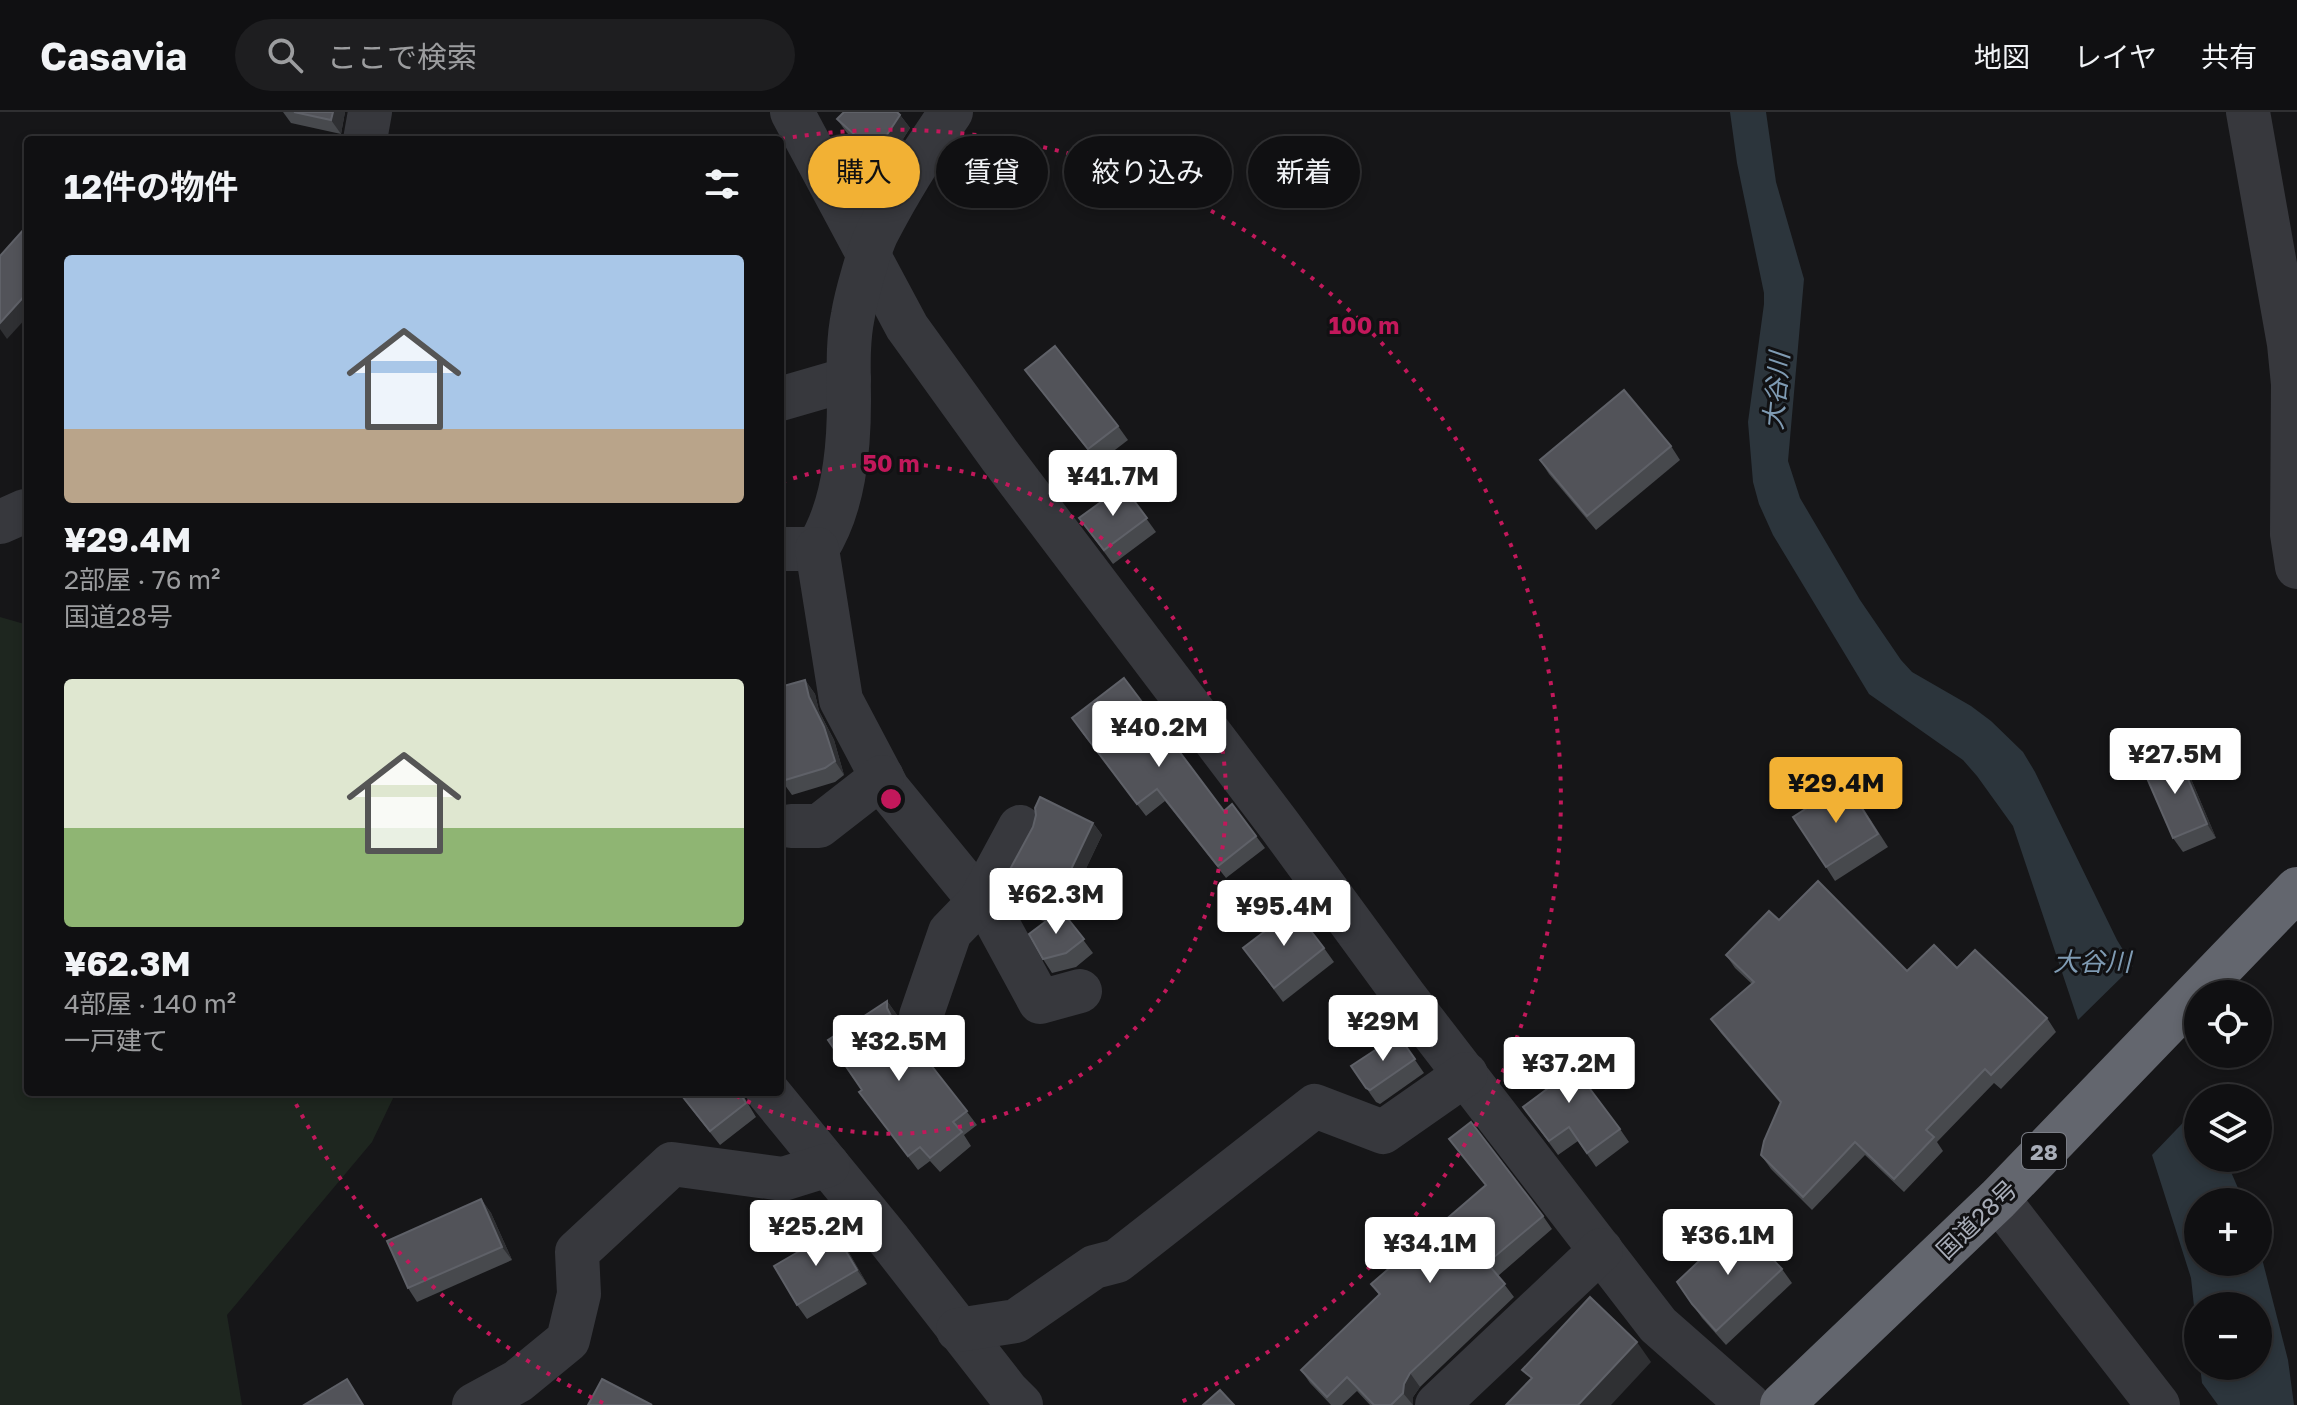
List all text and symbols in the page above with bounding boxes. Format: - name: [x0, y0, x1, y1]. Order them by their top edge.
- search box: [235, 19, 795, 91]
- text: Casavia: [40, 33, 187, 78]
- icon: search: [263, 33, 307, 77]
- text: ここで検索: [327, 39, 477, 75]
- text: 地図: [1974, 40, 2030, 73]
- text: レイヤ: [2074, 40, 2157, 73]
- text: 共有: [2201, 40, 2257, 73]
- chip: 購入: [808, 136, 920, 208]
- chip: 賃貸: [936, 136, 1048, 208]
- chip: 絞り込み: [1064, 136, 1232, 208]
- chip: 新着: [1248, 136, 1360, 208]
- icon: filters: [700, 162, 744, 206]
- text: 12件の物件: [64, 166, 238, 206]
- icon: home: [332, 307, 476, 451]
- text: 100 m: [1329, 310, 1399, 339]
- water label: 大谷川: [1757, 348, 1795, 431]
- text: 50 m: [862, 448, 920, 477]
- pin: ¥41.7M: [1048, 450, 1178, 518]
- text: ¥41.7M: [1067, 460, 1159, 491]
- text: ¥29.4M: [64, 519, 191, 559]
- text: 2部屋 · 76 m²: [64, 564, 220, 595]
- text: 国道28号: [64, 601, 173, 632]
- pin: ¥40.2M: [1094, 701, 1224, 769]
- text: ¥40.2M: [1110, 711, 1208, 742]
- pin: ¥27.5M: [2110, 728, 2240, 796]
- icon: home: [332, 731, 476, 875]
- text: ¥27.5M: [2128, 738, 2222, 769]
- pin: ¥29.4M: [1771, 757, 1901, 825]
- text: ¥29.4M: [1787, 767, 1885, 798]
- centre of rings: [877, 785, 905, 813]
- pin: ¥62.3M: [991, 868, 1121, 936]
- text: ¥62.3M: [1008, 878, 1104, 909]
- pin: ¥95.4M: [1219, 880, 1349, 948]
- text: ¥95.4M: [1235, 890, 1333, 921]
- text: ¥62.3M: [64, 943, 191, 983]
- water label: 大谷川: [2053, 946, 2134, 977]
- map controls: [2184, 980, 2272, 1380]
- button: locate: [2184, 980, 2272, 1068]
- text: 4部屋 · 140 m²: [64, 988, 236, 1019]
- pin: ¥29M: [1336, 995, 1430, 1063]
- text: ¥29M: [1347, 1005, 1419, 1036]
- pin: ¥32.5M: [834, 1015, 964, 1083]
- text: 一戸建て: [64, 1025, 168, 1056]
- text: ¥32.5M: [851, 1025, 947, 1056]
- pin: ¥37.2M: [1504, 1037, 1634, 1105]
- text: ¥37.2M: [1522, 1047, 1616, 1078]
- button: layers: [2184, 1084, 2272, 1172]
- road number: 28: [2022, 1133, 2066, 1169]
- street label: 国道28号: [1930, 1174, 2022, 1264]
- button: +: [2184, 1188, 2272, 1276]
- pin: ¥25.2M: [751, 1200, 881, 1268]
- pin: ¥36.1M: [1663, 1209, 1793, 1277]
- text: ¥25.2M: [768, 1210, 864, 1241]
- pin: ¥34.1M: [1365, 1217, 1495, 1285]
- text: ¥36.1M: [1681, 1219, 1775, 1250]
- text: ¥34.1M: [1383, 1227, 1477, 1258]
- button: −: [2184, 1292, 2272, 1380]

